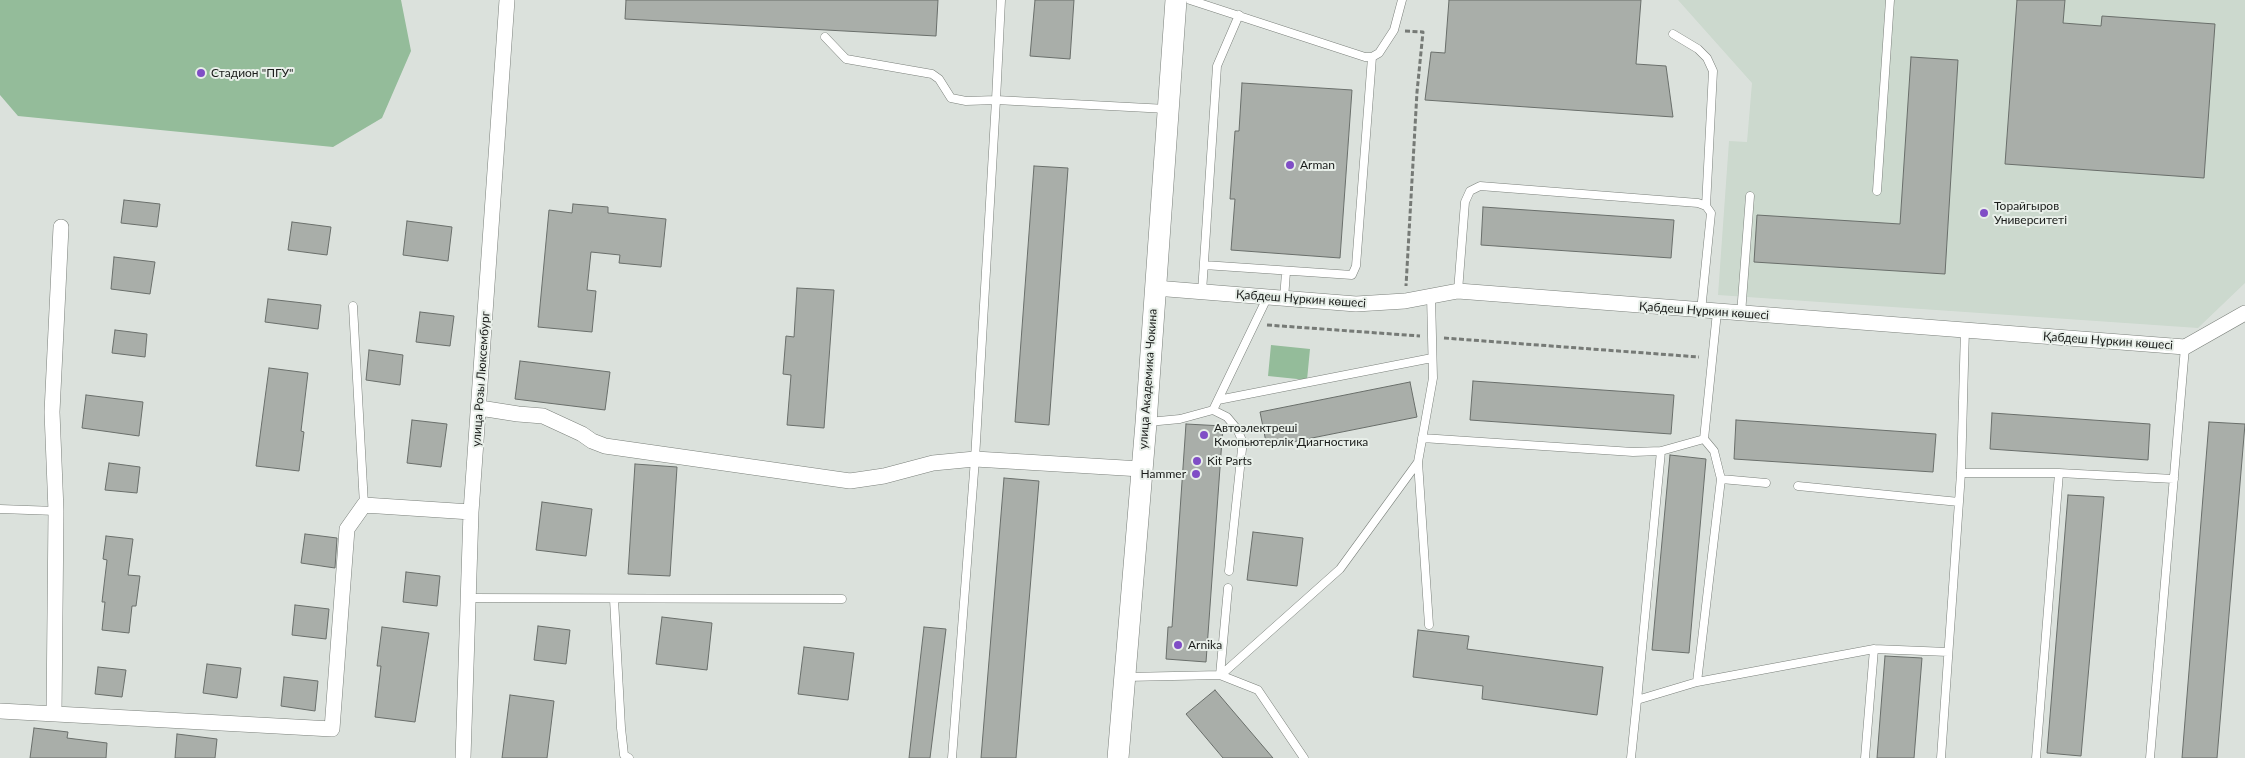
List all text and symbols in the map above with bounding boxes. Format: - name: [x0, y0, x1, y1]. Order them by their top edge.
- place label: Стадион "ПГУ": [211, 66, 293, 80]
- marker: Стадион "ПГУ": [195, 67, 207, 79]
- place label: Arman: [1300, 158, 1335, 172]
- marker: Arman: [1284, 159, 1296, 171]
- place label: Торайгыров Университеті: [1994, 199, 2067, 227]
- marker: Торайгыров Университеті: [1978, 207, 1990, 219]
- street label: Қабдеш Нұркин көшесі: [1235, 287, 1367, 311]
- street label: Қабдеш Нұркин көшесі: [1638, 299, 1770, 323]
- street label: улица Академика Чокина: [1136, 308, 1160, 450]
- street label: улица Розы Люксембург: [469, 311, 493, 447]
- street label: Қабдеш Нұркин көшесі: [2042, 329, 2174, 353]
- place label: Автоэлектреші Кмопьютерлік Диагностика: [1214, 421, 1368, 449]
- marker: Автоэлектреші Кмопьютерлік Диагностика: [1198, 429, 1210, 441]
- place label: Kit Parts: [1207, 454, 1252, 468]
- marker: Kit Parts: [1191, 455, 1203, 467]
- place label: Hammer: [1141, 467, 1186, 481]
- marker: Hammer: [1190, 468, 1202, 480]
- place label: Arnika: [1188, 638, 1222, 652]
- marker: Arnika: [1172, 639, 1184, 651]

